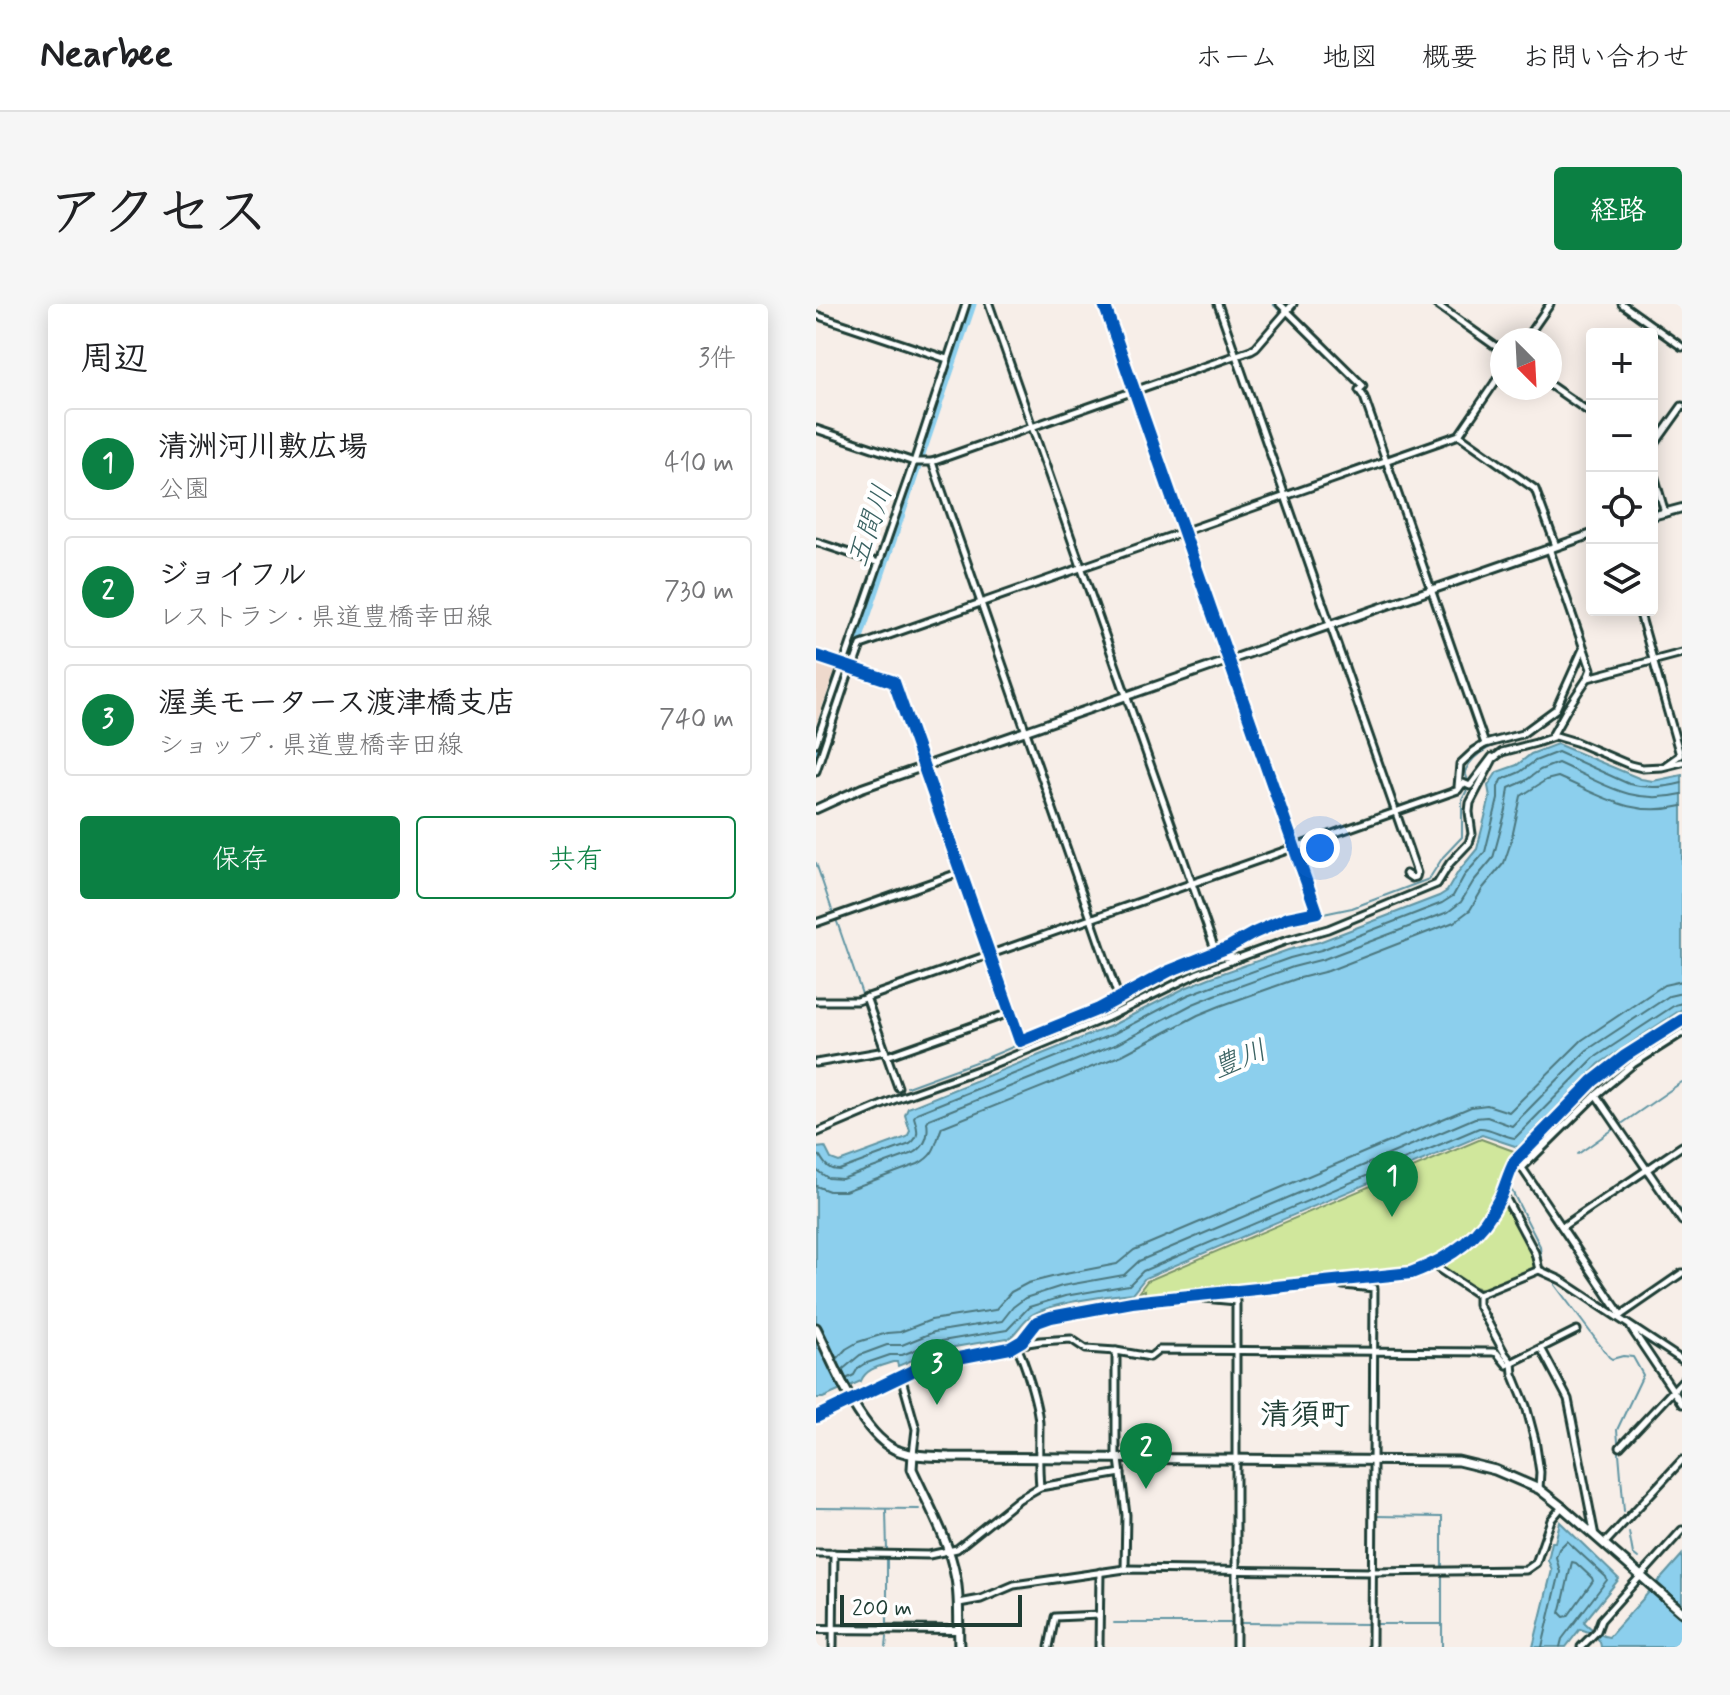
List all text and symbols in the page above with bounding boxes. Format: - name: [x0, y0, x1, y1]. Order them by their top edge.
- text: Nearbee: [40, 31, 173, 80]
- text: ホーム: [1195, 40, 1278, 77]
- text: 地図: [1322, 40, 1378, 77]
- text: 概要: [1422, 40, 1478, 77]
- text: お問い合わせ: [1522, 40, 1690, 77]
- button: 経路: [1554, 167, 1682, 250]
- text: アクセス: [48, 178, 269, 251]
- north arrow: [1490, 328, 1562, 400]
- map controls: [1586, 328, 1658, 616]
- button: +: [1586, 328, 1658, 400]
- text: 周辺: [80, 337, 148, 382]
- text: 3件: [698, 342, 736, 376]
- button: −: [1586, 400, 1658, 472]
- text: 清洲河川敷広場: [158, 428, 368, 467]
- text: 1: [102, 447, 114, 481]
- text: 410 m: [664, 447, 734, 481]
- button: locate: [1586, 472, 1658, 544]
- text: 公園: [158, 473, 210, 507]
- water label: 五間川: [840, 480, 902, 572]
- button: layers: [1586, 544, 1658, 616]
- text: ジョイフル: [158, 556, 307, 595]
- text: 2: [102, 575, 114, 609]
- text: 730 m: [664, 575, 734, 609]
- text: レストラン · 県道豊橋幸田線: [158, 601, 492, 635]
- text: 渥美モータース渡津橋支店: [158, 684, 516, 723]
- text: 3: [102, 703, 114, 737]
- text: 740 m: [659, 703, 734, 737]
- text: ショップ · 県道豊橋幸田線: [158, 729, 463, 763]
- button: 保存: [80, 816, 400, 899]
- button: 共有: [416, 816, 736, 899]
- your location: [1300, 828, 1340, 868]
- water label: 豊川: [1207, 1032, 1273, 1088]
- pin: 1: [1366, 1151, 1418, 1217]
- pin: 3: [911, 1339, 963, 1405]
- district label: 清須町: [1260, 1396, 1350, 1435]
- pin: 2: [1120, 1423, 1172, 1489]
- scale bar: [840, 1591, 1022, 1627]
- text: 200 m: [852, 1595, 912, 1623]

